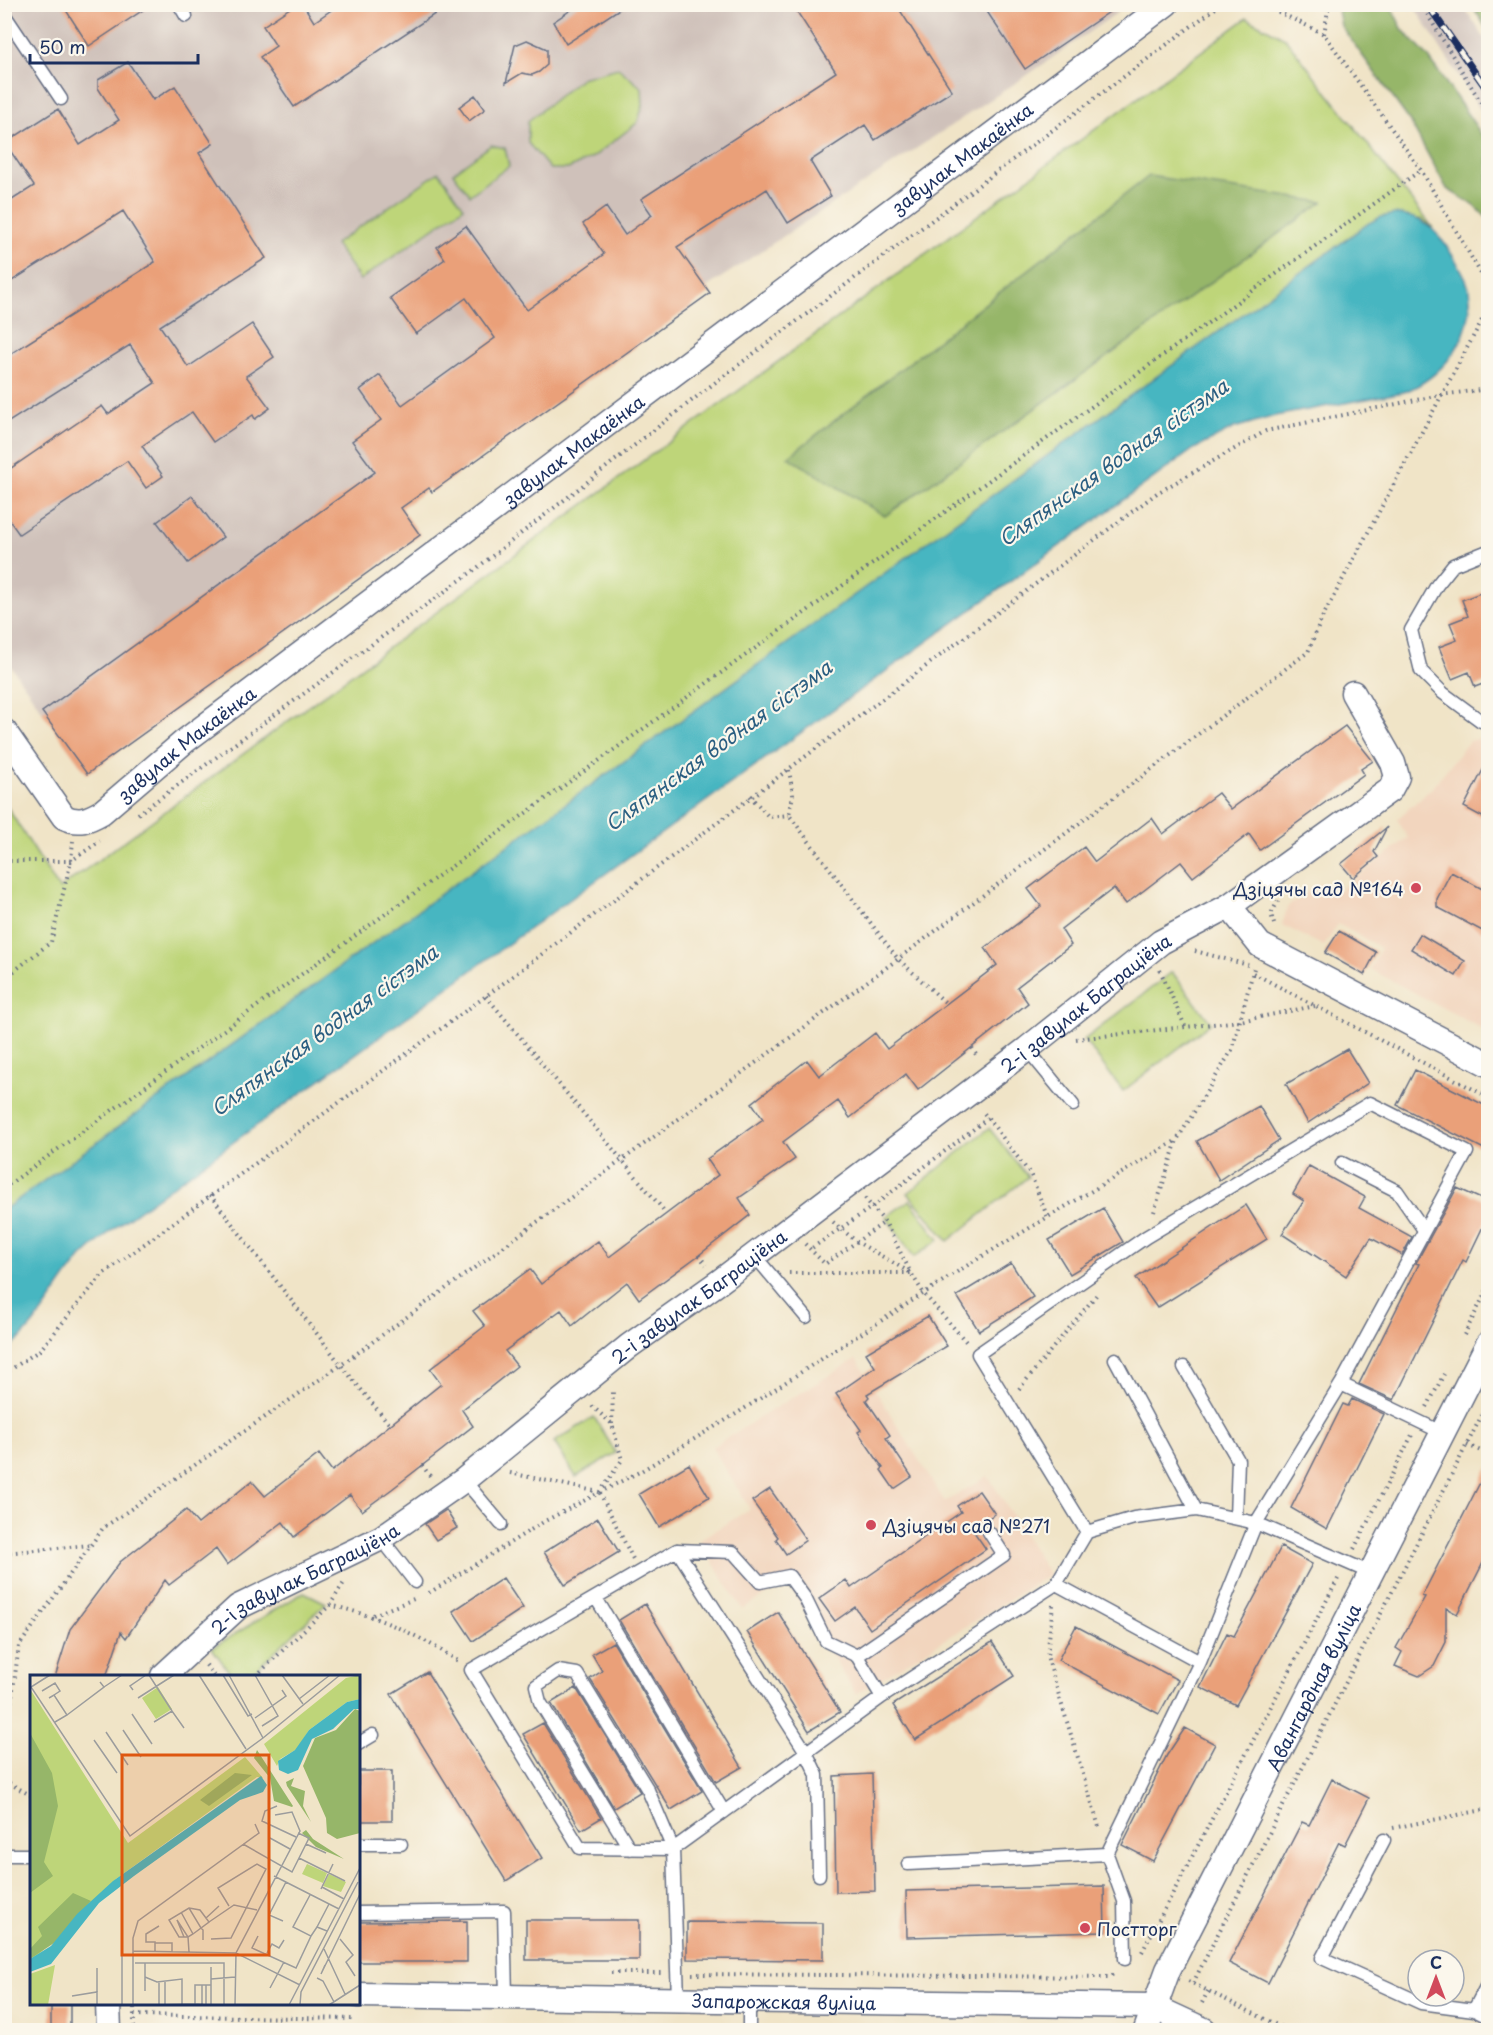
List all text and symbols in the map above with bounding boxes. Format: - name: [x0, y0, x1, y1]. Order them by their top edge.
- scale bar: [30, 27, 198, 65]
- text: 50 m: [39, 33, 86, 60]
- street label: завулак Макаёнка: [885, 95, 1039, 220]
- water label: Сляпянская водная сістэма: [992, 371, 1235, 553]
- street label: завулак Макаёнка: [496, 387, 650, 512]
- water label: Сляпянская водная сістэма: [598, 652, 838, 838]
- street label: завулак Макаёнка: [110, 679, 262, 808]
- place label: Дзіцячы сад №164: [1233, 875, 1404, 902]
- marker: Дзіцячы сад №164: [1409, 881, 1423, 895]
- street label: 2-і завулак Баграціёна: [994, 925, 1176, 1078]
- water label: Сляпянская водная сістэма: [204, 937, 444, 1123]
- street label: 2-і завулак Баграціёна: [605, 1222, 792, 1369]
- place label: Дзіцячы сад №271: [882, 1512, 1050, 1539]
- street label: 2-і завулак Баграціёна: [204, 1516, 405, 1640]
- marker: Дзіцячы сад №271: [864, 1518, 878, 1532]
- street label: Авангардная вуліца: [1259, 1598, 1367, 1775]
- inset map: [30, 1675, 360, 2005]
- place label: Постторг: [1097, 1915, 1178, 1942]
- marker: Постторг: [1078, 1921, 1092, 1935]
- north arrow: [1406, 1948, 1466, 2008]
- text: С: [1430, 1950, 1442, 1974]
- street label: Запарожская вуліца: [692, 1986, 876, 2016]

